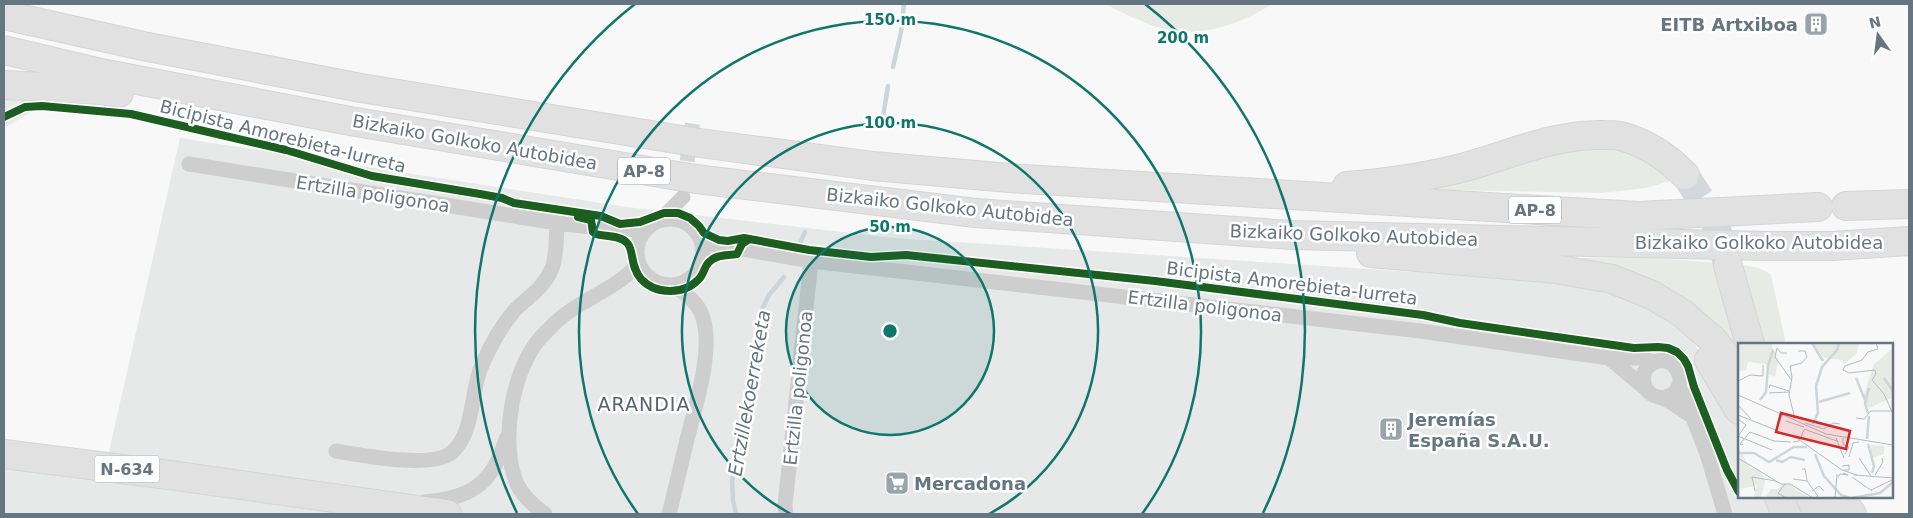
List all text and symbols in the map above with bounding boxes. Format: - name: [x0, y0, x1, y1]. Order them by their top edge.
- north arrow: [1853, 10, 1903, 60]
- text: 150 m: [864, 11, 916, 29]
- building icon: EITB Artxiboa: [1803, 11, 1829, 37]
- text: N: [1867, 13, 1882, 32]
- place label: EITB Artxiboa: [1660, 14, 1798, 35]
- text: 200 m: [1157, 29, 1209, 47]
- street label: Bicipista Amorebieta-Iurreta: [158, 95, 408, 177]
- street label: Bizkaiko Golkoko Autobidea: [351, 110, 599, 174]
- text: 100 m: [864, 114, 916, 132]
- road number: AP-8: [618, 158, 670, 185]
- street label: Ertzilla poligonoa: [295, 171, 451, 217]
- street label: Bizkaiko Golkoko Autobidea: [825, 184, 1075, 230]
- road number: AP-8: [1509, 196, 1561, 224]
- text: 50 m: [869, 218, 911, 236]
- street label: Bizkaiko Golkoko Autobidea: [1229, 220, 1479, 250]
- street label: Bizkaiko Golkoko Autobidea: [1635, 232, 1883, 253]
- street label: Bicipista Amorebieta-Iurreta: [1165, 257, 1419, 309]
- street label: Ertzilla poligonoa: [1127, 286, 1283, 326]
- water label: Ertzillekoerreketa: [724, 308, 774, 478]
- street label: Ertzilla poligonoa: [779, 310, 817, 466]
- centre of rings: [881, 322, 899, 340]
- inset map: [1738, 343, 1893, 498]
- district label: ARANDIA: [598, 393, 690, 415]
- place label: Jeremías España S.A.U.: [1406, 409, 1550, 451]
- building icon: Jeremías España S.A.U.: [1378, 416, 1404, 442]
- road number: N-634: [94, 456, 160, 482]
- supermarket icon: Mercadona: [884, 470, 910, 496]
- place label: Mercadona: [914, 473, 1026, 494]

